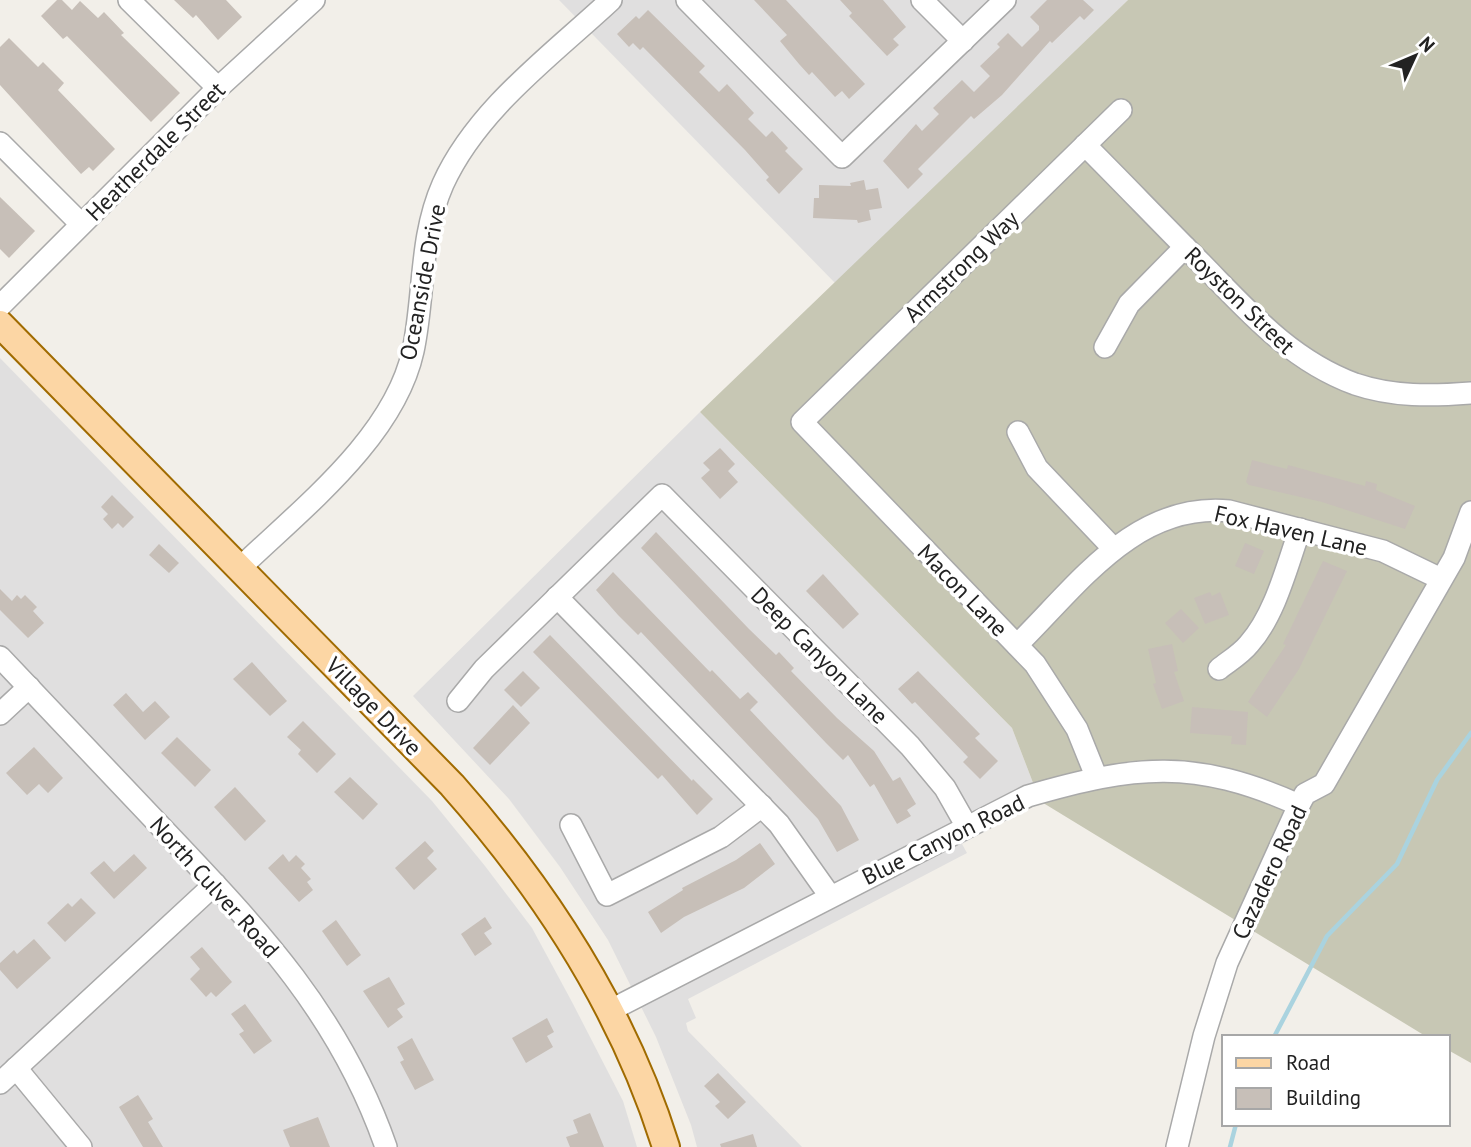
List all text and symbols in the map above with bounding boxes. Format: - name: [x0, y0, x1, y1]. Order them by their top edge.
- north arrow: [1380, 21, 1450, 91]
- text: N: [1414, 31, 1440, 57]
- street label: Heatherdale Street: [79, 75, 231, 227]
- street label: Oceanside Drive: [393, 201, 451, 363]
- street label: Armstrong Way: [898, 204, 1025, 328]
- street label: Royston Street: [1179, 240, 1301, 360]
- street label: Fox Haven Lane: [1212, 498, 1370, 562]
- street label: Macon Lane: [912, 538, 1014, 642]
- street label: Deep Canyon Lane: [745, 580, 895, 730]
- street label: Village Drive: [319, 650, 428, 761]
- street label: Blue Canyon Road: [857, 787, 1029, 891]
- street label: Cazadero Road: [1225, 800, 1313, 944]
- street label: North Culver Road: [144, 810, 286, 964]
- legend: [1222, 1035, 1450, 1126]
- text: Road: [1286, 1049, 1330, 1076]
- text: Building: [1286, 1084, 1361, 1111]

